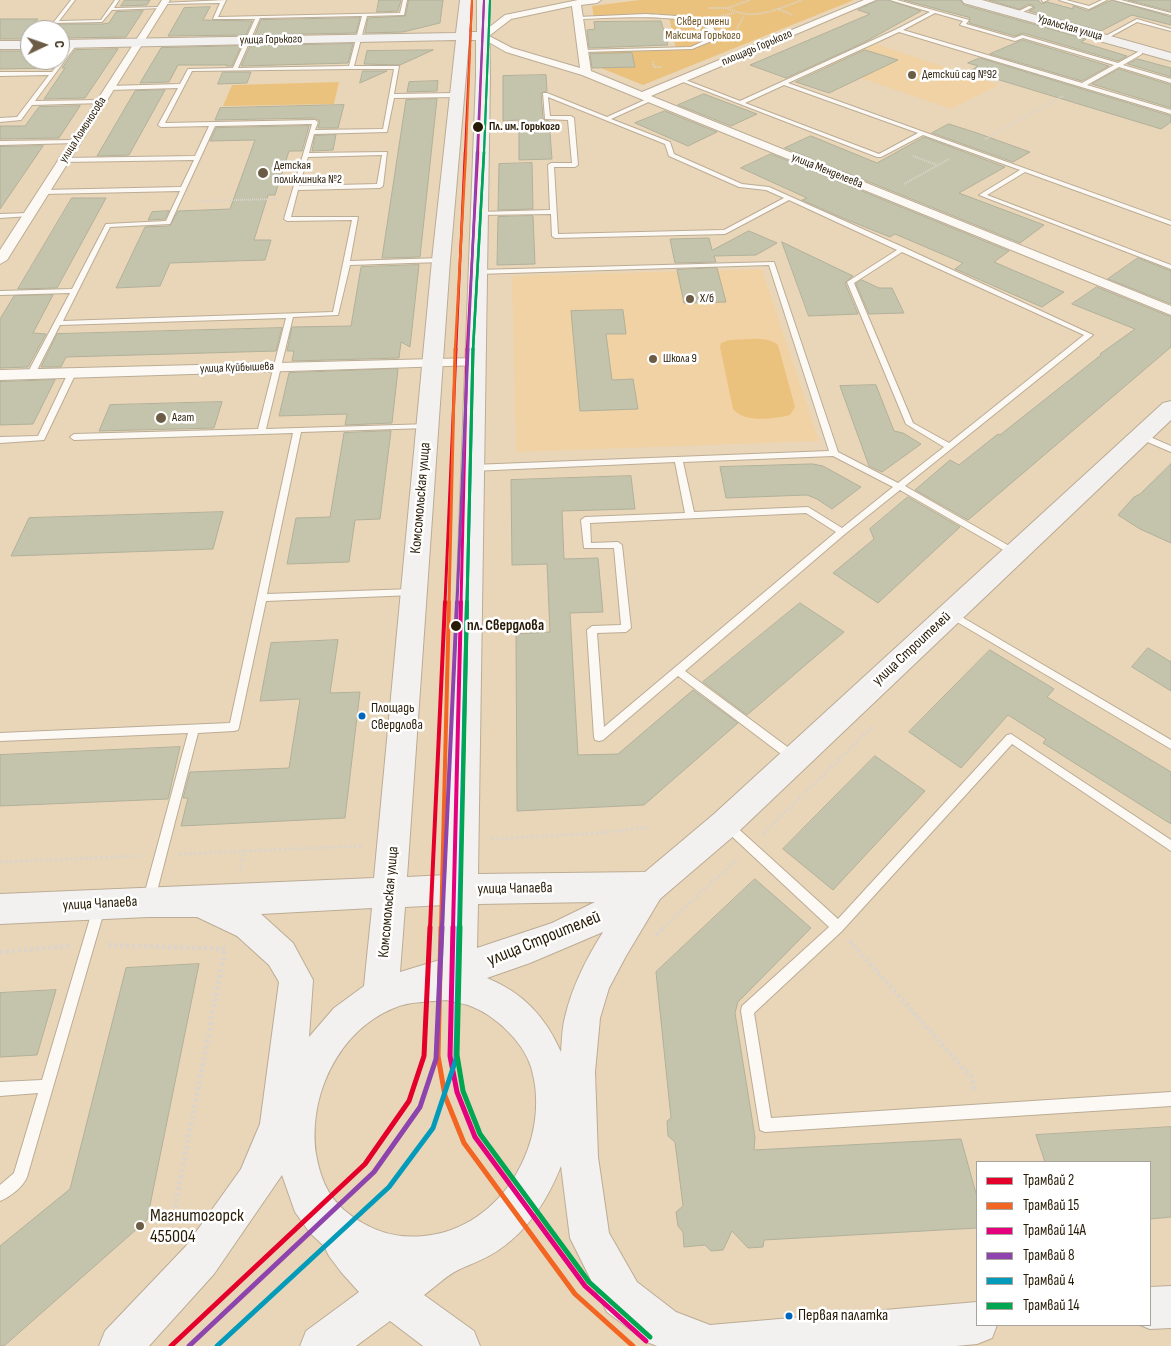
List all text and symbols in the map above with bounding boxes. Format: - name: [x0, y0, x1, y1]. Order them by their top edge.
- street label: Уральская улица: [1036, 12, 1104, 44]
- park label: Сквер имени Максима Горького: [665, 15, 741, 43]
- north arrow: [20, 20, 70, 70]
- street label: площадь Горького: [719, 27, 795, 69]
- street label: улица Горького: [240, 32, 302, 48]
- text: С: [51, 40, 68, 48]
- place label: Детский сад №92: [922, 68, 997, 82]
- marker: Детский сад №92: [906, 69, 918, 81]
- street label: улица Ломоносова: [56, 94, 110, 166]
- marker: Пл. им. Горького: [471, 120, 485, 134]
- place label: Пл. им. Горького: [489, 120, 560, 134]
- street label: улица Менделеева: [789, 150, 865, 192]
- place label: Детская поликлиника №2: [274, 159, 342, 187]
- marker: Детская поликлиника №2: [256, 166, 270, 180]
- place label: Х/б: [700, 292, 714, 306]
- marker: Х/б: [684, 293, 696, 305]
- place label: Школа 9: [663, 352, 697, 366]
- marker: Школа 9: [647, 353, 659, 365]
- street label: улица Куйбышева: [200, 360, 274, 376]
- marker: Агат: [154, 411, 168, 425]
- place label: Агат: [172, 411, 194, 425]
- street label: Комсомольская улица: [407, 442, 435, 554]
- street label: улица Строителей: [869, 608, 955, 690]
- place label: пл. Свердлова: [467, 617, 544, 635]
- marker: пл. Свердлова: [449, 619, 463, 633]
- place label: Площадь Свердлова: [371, 700, 423, 732]
- marker: Площадь Свердлова: [357, 711, 367, 721]
- street label: Комсомольская улица: [375, 846, 403, 958]
- street label: улица Чапаева: [477, 879, 553, 899]
- street label: улица Чапаева: [62, 893, 138, 915]
- street label: улица Строителей: [484, 906, 604, 972]
- legend: [976, 1161, 1151, 1326]
- text: Трамвай 2: [1023, 1171, 1074, 1190]
- text: Трамвай 15: [1023, 1196, 1079, 1215]
- place label: Магнитогорск 455004: [150, 1205, 244, 1248]
- marker: Магнитогорск 455004: [134, 1220, 146, 1232]
- text: Трамвай 14А: [1023, 1221, 1086, 1240]
- text: Трамвай 8: [1023, 1246, 1075, 1265]
- text: Трамвай 4: [1023, 1271, 1074, 1290]
- text: Трамвай 14: [1023, 1296, 1079, 1315]
- place label: Первая палатка: [798, 1306, 888, 1326]
- marker: Первая палатка: [784, 1311, 794, 1321]

